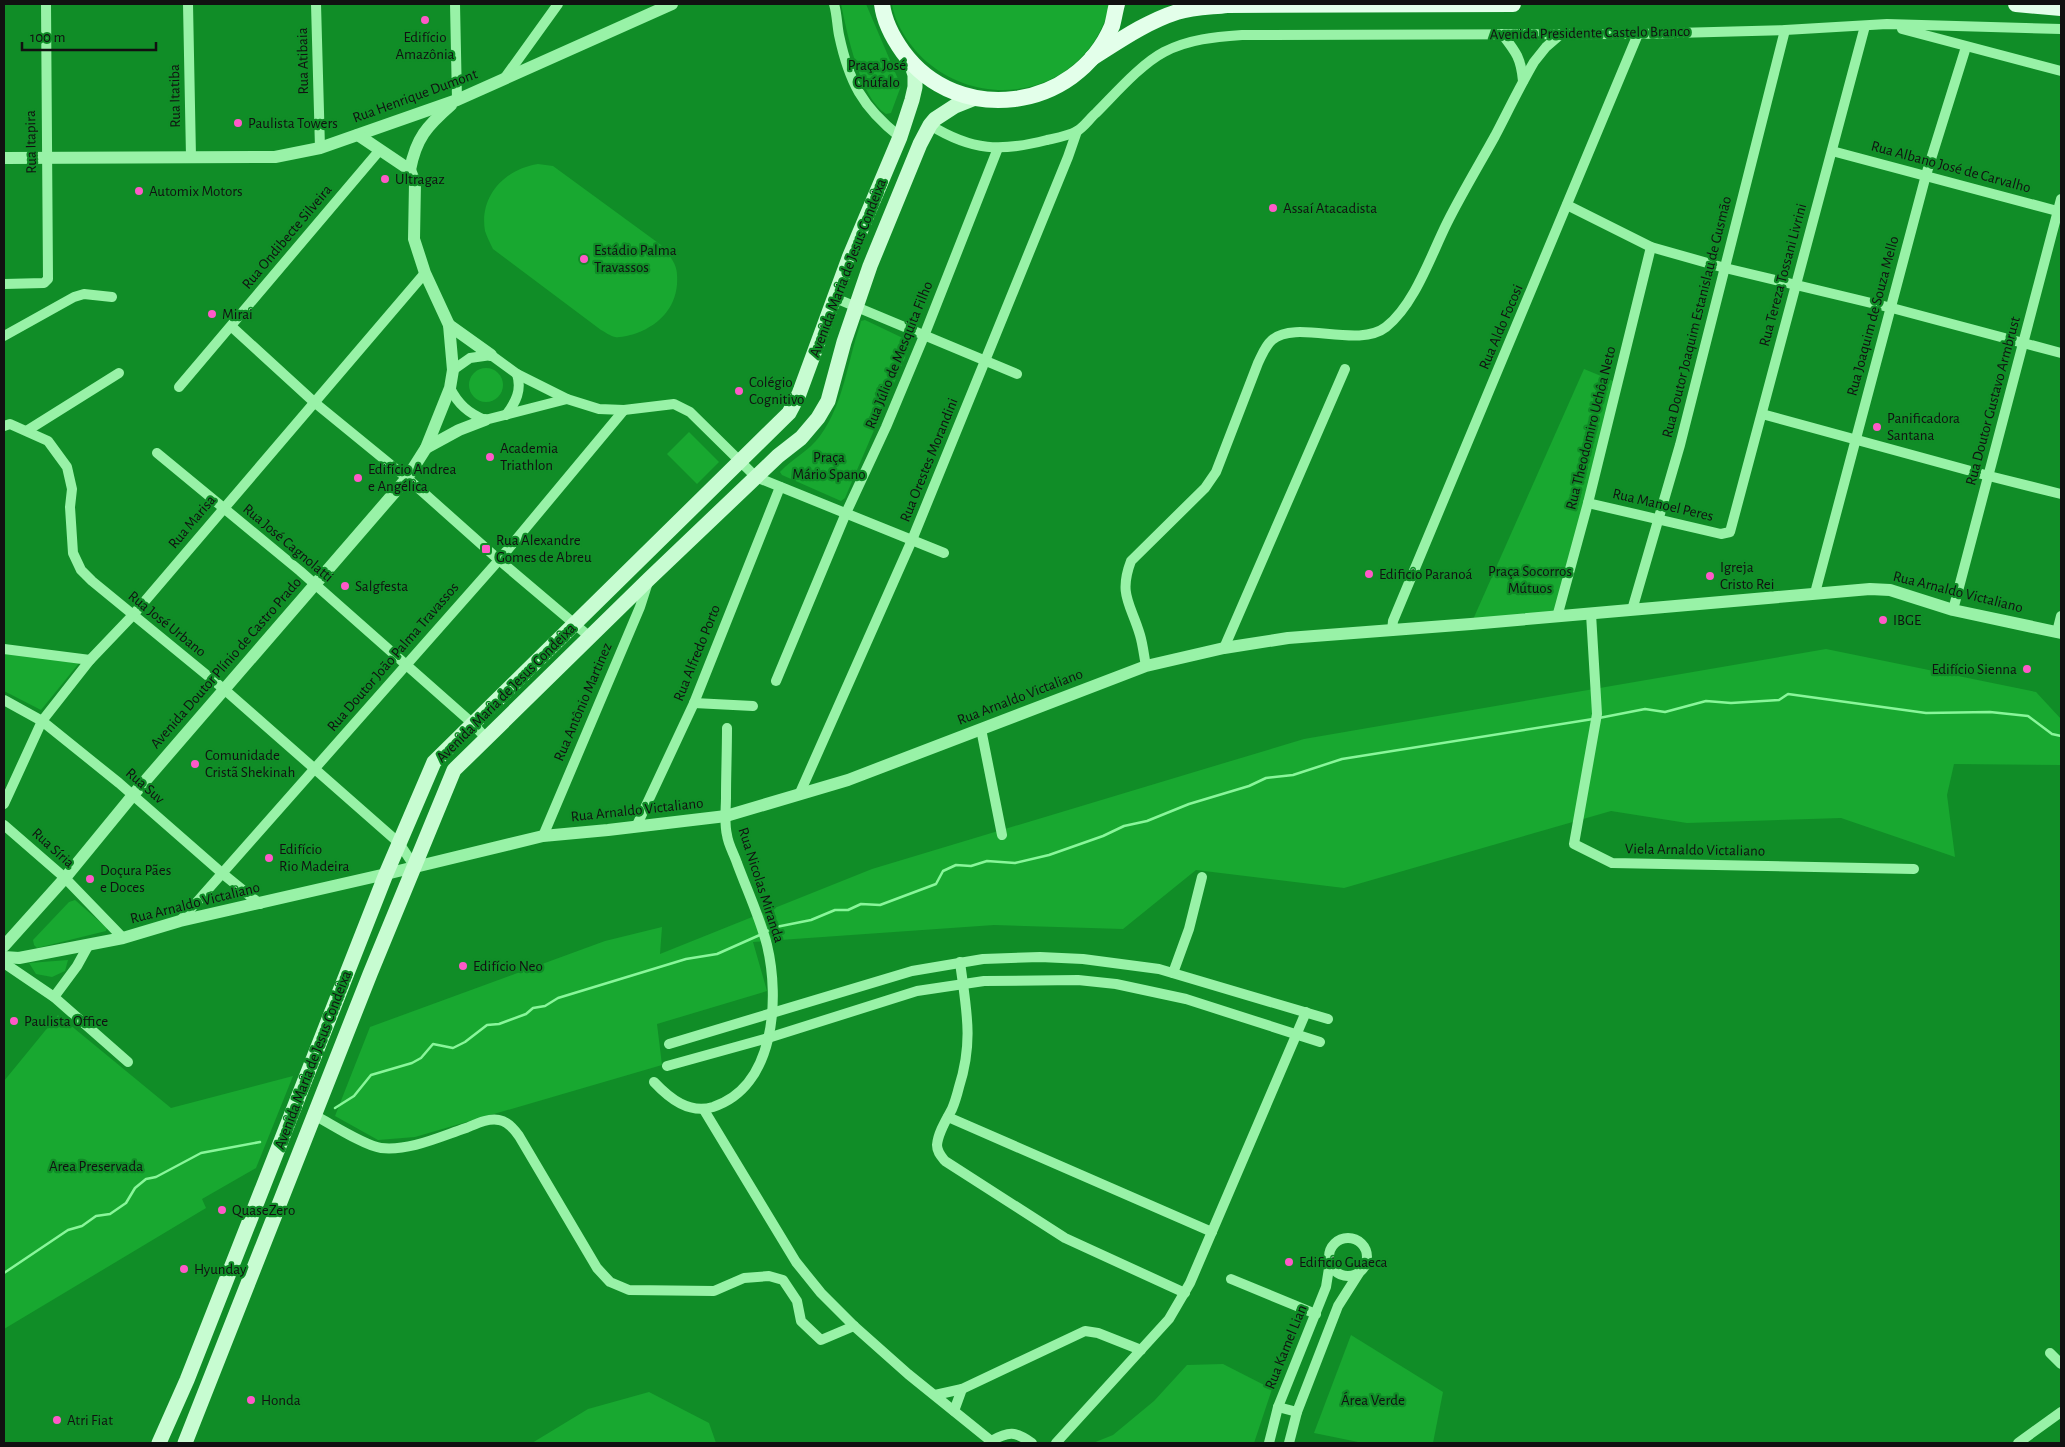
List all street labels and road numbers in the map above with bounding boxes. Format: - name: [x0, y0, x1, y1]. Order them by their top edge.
- street label: Avenida Presidente Castelo Branco: [1490, 24, 1690, 42]
- street label: Rua Atibaia: [295, 27, 311, 95]
- street label: Rua Itatiba: [167, 64, 183, 128]
- street label: Rua Henrique Dumont: [351, 66, 480, 126]
- street label: Rua Itapira: [23, 110, 39, 174]
- street label: Rua Albano José de Carvalho: [1869, 138, 2033, 196]
- street label: Avenida Maria de Jesus Condeixa: [807, 177, 889, 359]
- street label: Rua Ondibecte Silveira: [239, 182, 335, 292]
- street label: Rua Doutor Joaquim Estanislau de Gusmão: [1660, 195, 1734, 439]
- street label: Rua Tereza Tossani Livrini: [1757, 202, 1809, 348]
- street label: Rua Joaquim de Souza Mello: [1844, 234, 1902, 398]
- street label: Rua Júlio de Mesquita Filho: [863, 279, 935, 431]
- street label: Rua Aldo Focosi: [1476, 282, 1526, 372]
- street label: Rua Doutor Gustavo Armbrust: [1963, 315, 2023, 487]
- street label: Rua Theodomiro Uchôa Neto: [1563, 345, 1619, 511]
- street label: Rua Orestes Morandini: [897, 396, 961, 524]
- street label: Rua Manoel Peres: [1611, 486, 1715, 524]
- street label: Rua Marisa: [166, 492, 219, 552]
- street label: Rua José Cagnolatti: [240, 501, 336, 585]
- street label: Rua Arnaldo Victaliano: [1892, 569, 2024, 615]
- street label: Avenida Doutor Plínio de Castro Prado: [148, 575, 304, 751]
- street label: Rua Doutor João Palma Travassos: [324, 580, 462, 734]
- street label: Rua José Urbano: [125, 588, 209, 660]
- street label: Rua Alfredo Porto: [671, 603, 723, 703]
- street label: Avenida Maria de Jesus Condeixa: [434, 621, 578, 765]
- street label: Rua Antônio Martinez: [551, 641, 615, 763]
- street label: Rua Arnaldo Victaliano: [955, 666, 1085, 728]
- street label: Rua Suv: [123, 765, 168, 807]
- street label: Rua Arnaldo Victaliano: [570, 796, 704, 824]
- street label: Rua Síria: [29, 825, 77, 871]
- street label: Rua Nicolas Miranda: [735, 826, 787, 945]
- street label: Viela Arnaldo Victaliano: [1625, 841, 1765, 859]
- street label: Rua Arnaldo Victaliano: [129, 880, 261, 926]
- street label: Avenida Maria de Jesus Condeixa: [272, 969, 354, 1151]
- street label: Rua Kamel Lian: [1262, 1303, 1310, 1391]

